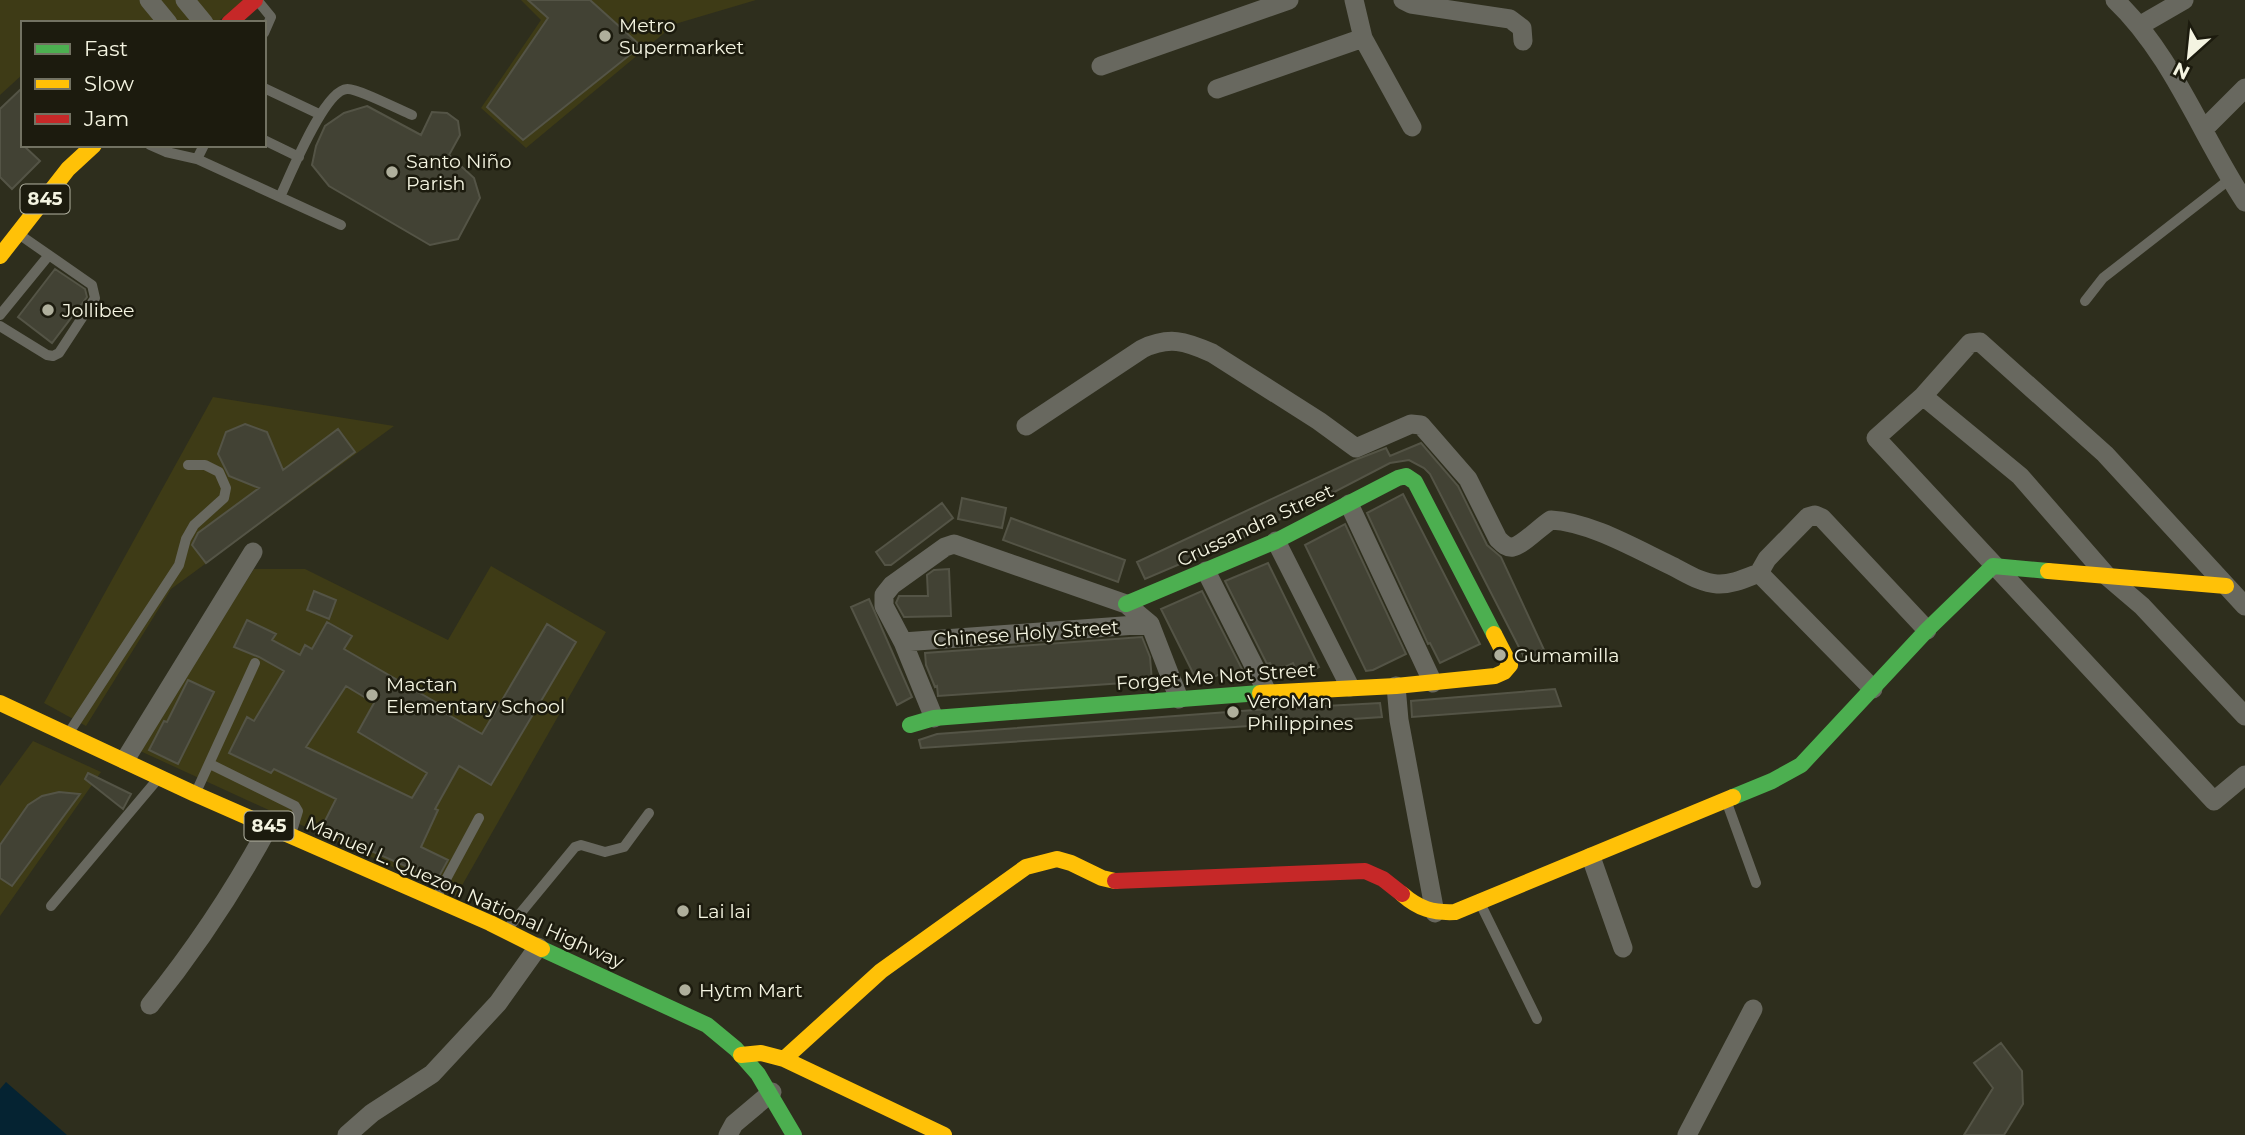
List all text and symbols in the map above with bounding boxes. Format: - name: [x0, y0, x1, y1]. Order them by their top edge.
- place label: Metro Supermarket: [619, 14, 745, 59]
- legend: [21, 21, 266, 147]
- north arrow: [2154, 21, 2224, 91]
- marker: Metro Supermarket: [597, 28, 613, 44]
- text: Fast: [84, 36, 128, 61]
- text: N: [2169, 57, 2194, 84]
- text: Slow: [84, 71, 134, 96]
- text: Jam: [83, 106, 129, 131]
- place label: Santo Niño Parish: [406, 150, 511, 195]
- marker: Santo Niño Parish: [384, 164, 400, 180]
- road number: 845: [20, 184, 70, 214]
- place label: Jollibee: [61, 299, 135, 322]
- marker: Jollibee: [40, 302, 56, 318]
- street label: Crussandra Street: [1173, 479, 1337, 572]
- street label: Chinese Holy Street: [932, 615, 1120, 651]
- place label: Gumamilla: [1514, 644, 1620, 667]
- marker: Gumamilla: [1492, 647, 1508, 663]
- street label: Forget Me Not Street: [1115, 658, 1317, 695]
- place label: Mactan Elementary School: [386, 673, 565, 718]
- marker: Mactan Elementary School: [364, 687, 380, 703]
- place label: VeroMan Philippines: [1247, 690, 1353, 735]
- marker: VeroMan Philippines: [1225, 704, 1241, 720]
- road number: 845: [244, 812, 294, 840]
- street label: Manuel L. Quezon National Highway: [302, 812, 628, 974]
- place label: Lai lai: [697, 900, 751, 923]
- marker: Lai lai: [675, 903, 691, 919]
- place label: Hytm Mart: [699, 979, 803, 1002]
- marker: Hytm Mart: [677, 982, 693, 998]

